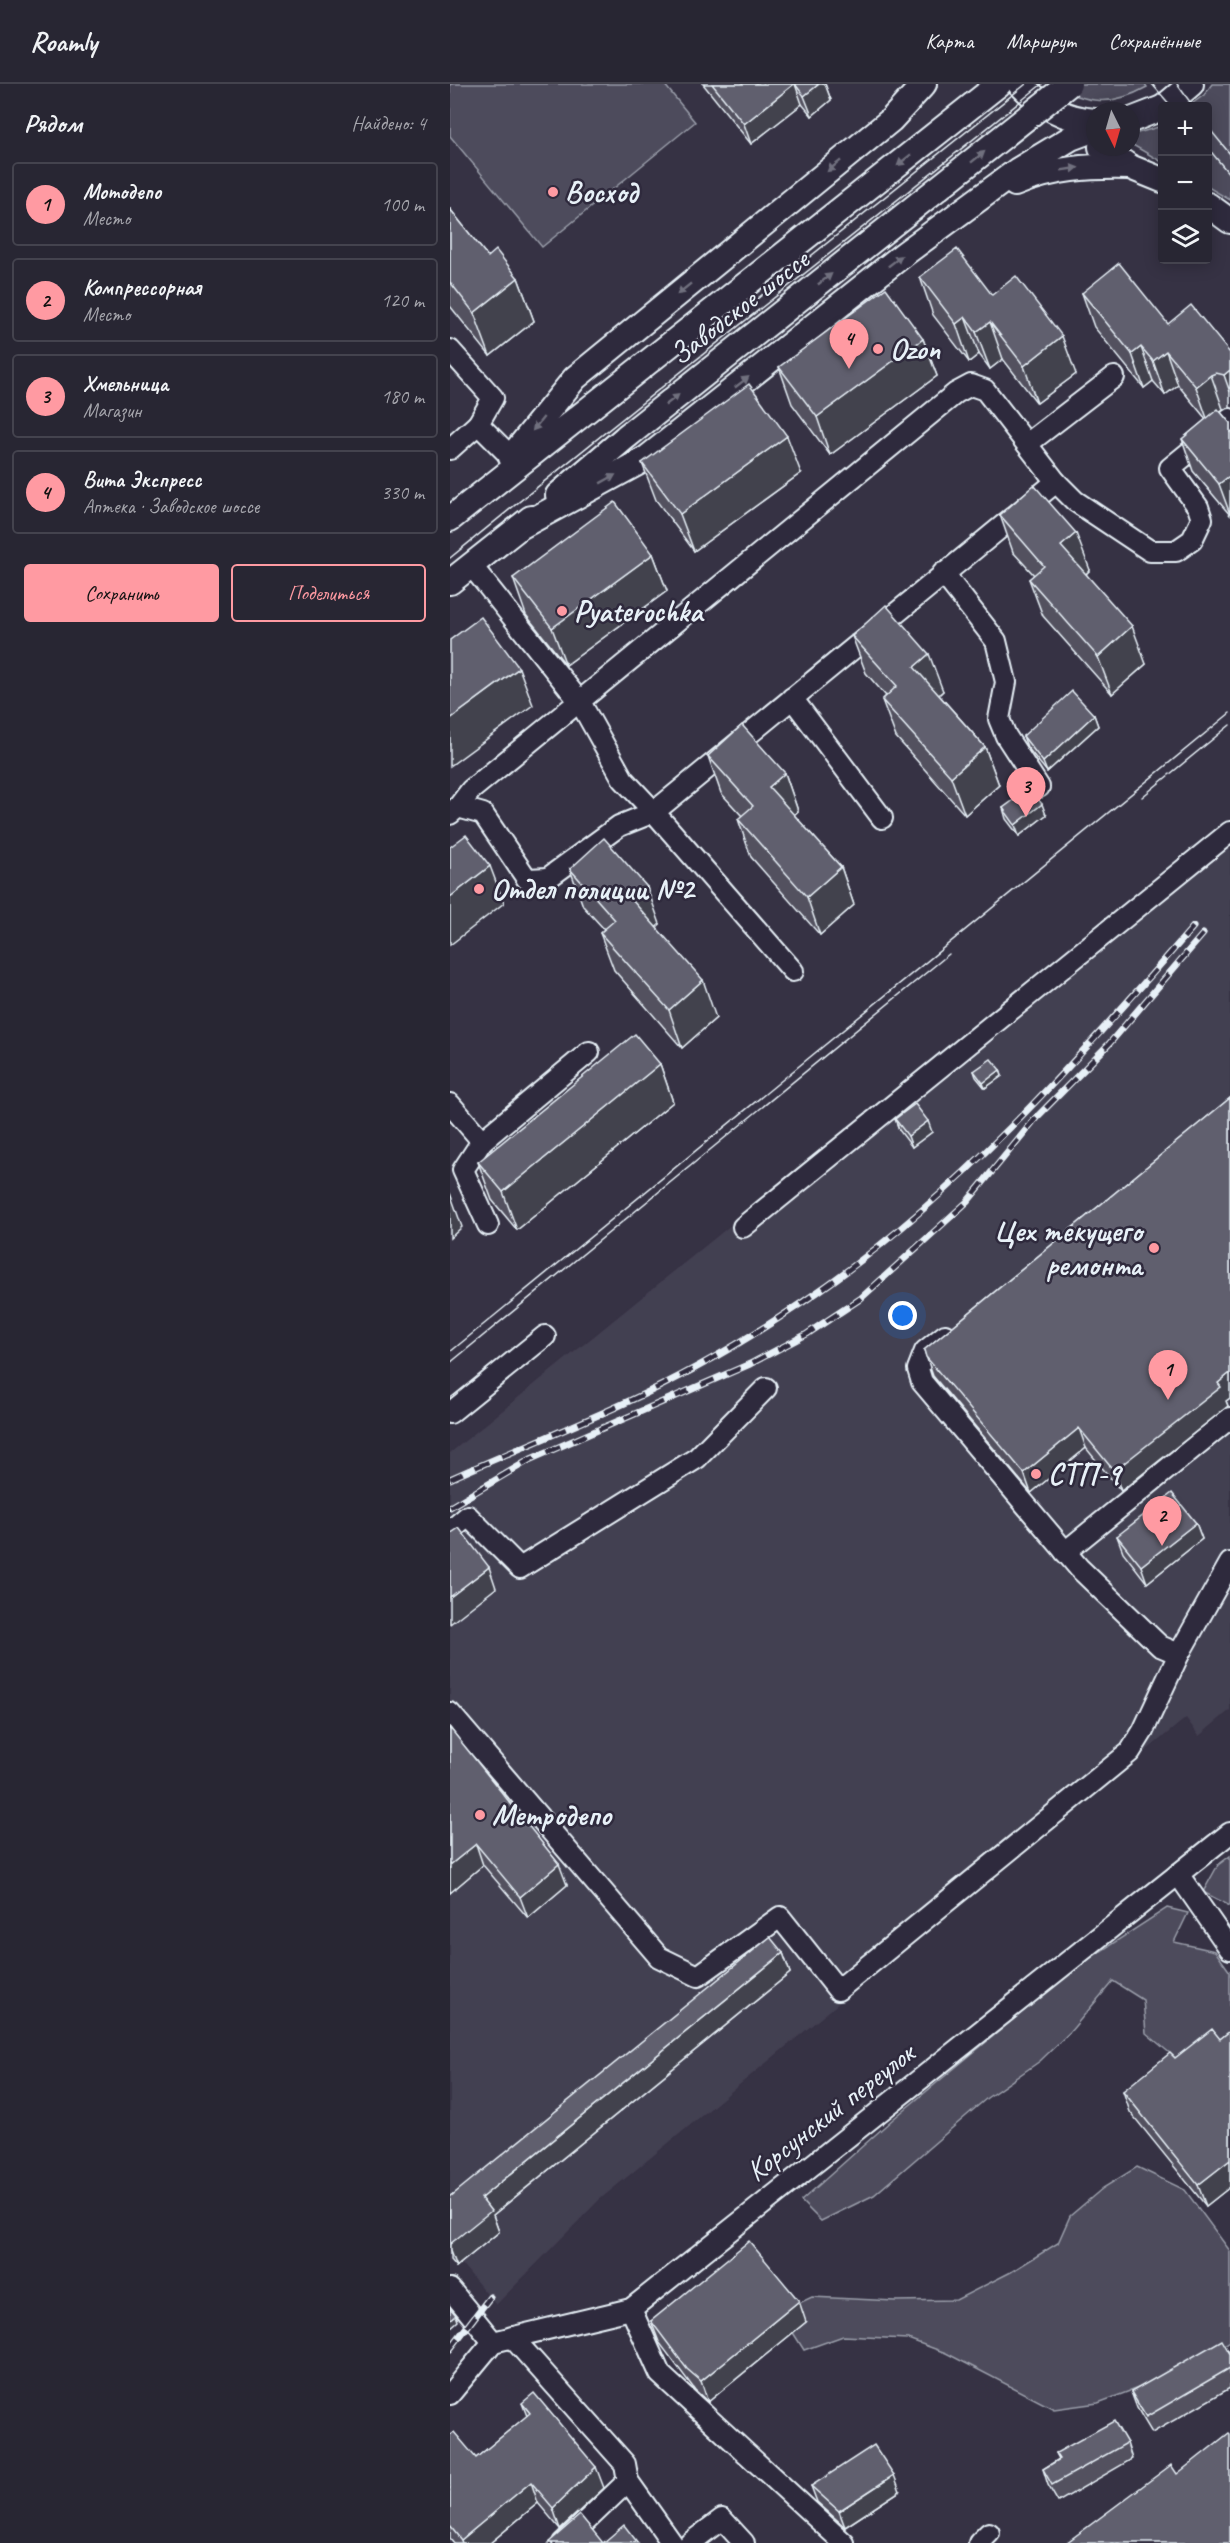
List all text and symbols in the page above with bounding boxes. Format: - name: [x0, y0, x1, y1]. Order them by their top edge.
- text: Roamly: [30, 24, 97, 59]
- text: Карта: [925, 28, 974, 54]
- text: Маршрут: [1007, 28, 1076, 54]
- text: Сохранённые: [1109, 28, 1200, 54]
- north arrow: [1086, 102, 1140, 156]
- map controls: [1158, 102, 1212, 264]
- button: +: [1158, 102, 1212, 156]
- text: Рядом: [24, 107, 82, 140]
- text: Найдено: 4: [351, 111, 426, 136]
- one-way arrow: [970, 151, 985, 164]
- one-way arrow: [896, 154, 912, 167]
- button: −: [1158, 156, 1212, 210]
- one-way arrow: [827, 159, 842, 171]
- one-way arrow: [1061, 164, 1080, 173]
- place label: Восход: [565, 173, 641, 211]
- text: Мотодепо: [83, 178, 161, 206]
- marker: Восход: [546, 185, 560, 199]
- text: 1: [41, 192, 50, 217]
- text: 100 m: [381, 192, 424, 217]
- text: Место: [83, 206, 130, 231]
- button: layers: [1158, 210, 1212, 264]
- street label: Заводское шоссе: [662, 239, 818, 373]
- one-way arrow: [887, 255, 903, 268]
- one-way arrow: [817, 272, 833, 285]
- text: Компрессорная: [83, 274, 201, 302]
- one-way arrow: [676, 283, 691, 295]
- text: 2: [41, 288, 50, 313]
- text: 120 m: [381, 288, 424, 313]
- text: Место: [83, 302, 130, 327]
- pin: 4: [830, 320, 868, 369]
- place label: Ozon: [890, 330, 941, 368]
- marker: Ozon: [871, 342, 885, 356]
- text: Хмельница: [83, 370, 168, 398]
- one-way arrow: [734, 376, 750, 389]
- text: 3: [41, 384, 50, 409]
- text: 180 m: [381, 384, 424, 409]
- one-way arrow: [665, 394, 680, 406]
- text: Магазин: [83, 398, 141, 423]
- one-way arrow: [533, 416, 545, 431]
- text: Вита Экспресс: [83, 466, 201, 494]
- one-way arrow: [600, 474, 617, 484]
- text: 4: [41, 480, 50, 505]
- text: 330 m: [381, 480, 424, 505]
- text: Аптека · Заводское шоссе: [83, 494, 259, 519]
- button: Сохранить: [24, 564, 219, 622]
- button: Поделиться: [231, 564, 426, 622]
- place label: Pyaterochka: [574, 592, 705, 630]
- marker: Pyaterochka: [555, 604, 569, 618]
- pin: 3: [1006, 768, 1046, 817]
- place label: Отдел полиции №2: [491, 870, 696, 908]
- marker: Отдел полиции №2: [472, 882, 486, 896]
- place label: Цех текущего ремонта: [994, 1212, 1145, 1284]
- marker: Цех текущего ремонта: [1147, 1241, 1161, 1255]
- your location: [888, 1301, 917, 1330]
- pin: 1: [1148, 1350, 1188, 1400]
- place label: СТП-9: [1048, 1455, 1124, 1493]
- marker: СТП-9: [1029, 1467, 1043, 1481]
- pin: 2: [1142, 1496, 1182, 1546]
- place label: Метродепо: [492, 1796, 613, 1834]
- marker: Метродепо: [473, 1808, 487, 1822]
- street label: Корсунский переулок: [738, 2033, 924, 2190]

